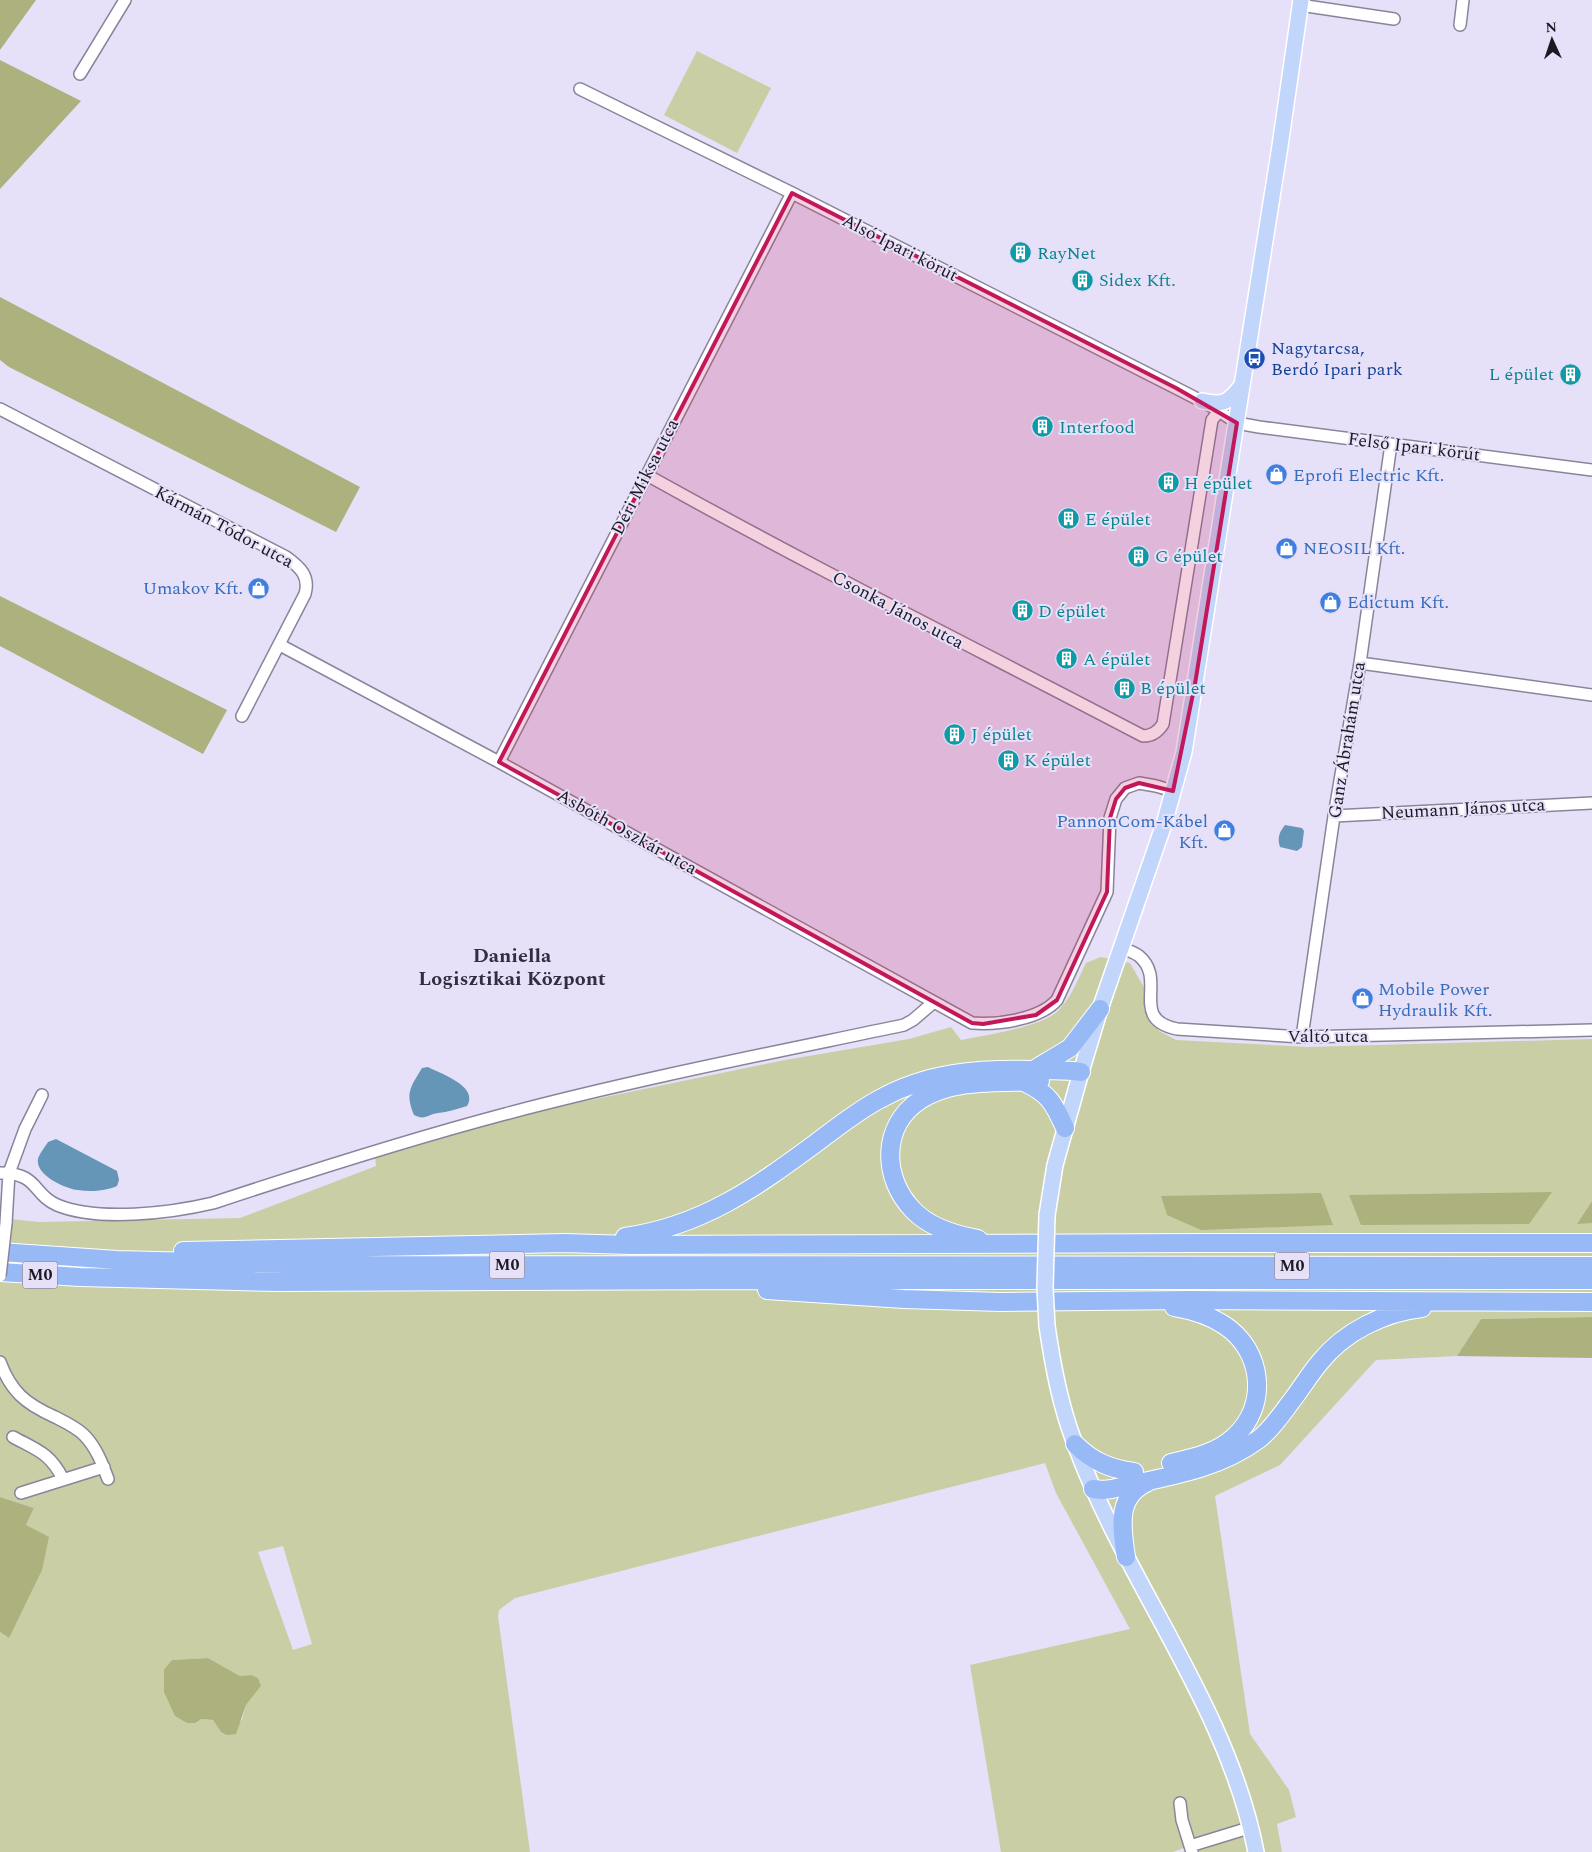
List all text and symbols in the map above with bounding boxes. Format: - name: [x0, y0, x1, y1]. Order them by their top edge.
- north arrow: [1527, 15, 1577, 65]
- text: N: [1545, 17, 1558, 38]
- street label: Alsó Ipari körút: [837, 207, 963, 289]
- place label: RayNet: [1037, 240, 1096, 267]
- building icon: RayNet: [1009, 241, 1033, 265]
- place label: Sidex Kft.: [1099, 267, 1176, 294]
- building icon: Sidex Kft.: [1071, 268, 1095, 292]
- place label: Nagytarcsa, Berdó Ipari park: [1271, 335, 1403, 383]
- bus stop icon: Nagytarcsa, Berdó Ipari park: [1243, 346, 1267, 370]
- place label: L épület: [1489, 361, 1554, 388]
- building icon: L épület: [1558, 362, 1582, 386]
- street label: Déri Miksa utca: [604, 414, 686, 540]
- place label: Interfood: [1059, 414, 1135, 441]
- building icon: Interfood: [1031, 415, 1055, 439]
- street label: Felső Ipari körút: [1346, 426, 1482, 468]
- place label: Eprofi Electric Kft.: [1293, 462, 1444, 489]
- shop icon: Eprofi Electric Kft.: [1265, 463, 1289, 487]
- place label: H épület: [1184, 470, 1252, 497]
- building icon: H épület: [1156, 471, 1180, 495]
- street label: Kármán Tódor utca: [150, 479, 299, 575]
- place label: E épület: [1085, 506, 1151, 533]
- building icon: E épület: [1057, 507, 1081, 531]
- place label: NEOSIL Kft.: [1303, 535, 1405, 562]
- shop icon: NEOSIL Kft.: [1275, 536, 1299, 560]
- place label: G épület: [1155, 543, 1223, 570]
- building icon: G épület: [1127, 544, 1151, 568]
- street label: Csonka János utca: [827, 564, 969, 656]
- place label: Umakov Kft.: [143, 575, 243, 602]
- shop icon: Umakov Kft.: [247, 576, 271, 600]
- place label: Edictum Kft.: [1347, 589, 1449, 616]
- shop icon: Edictum Kft.: [1319, 590, 1343, 614]
- place label: D épület: [1038, 598, 1106, 625]
- building icon: D épület: [1010, 599, 1034, 623]
- place label: A épület: [1083, 646, 1150, 673]
- building icon: A épület: [1055, 647, 1079, 671]
- street label: Ganz Ábrahám utca: [1321, 659, 1373, 820]
- place label: B épület: [1140, 675, 1206, 702]
- building icon: B épület: [1112, 676, 1136, 700]
- place label: J épület: [971, 721, 1032, 748]
- building icon: J épület: [943, 722, 967, 746]
- place label: K épület: [1024, 747, 1091, 774]
- building icon: K épület: [996, 748, 1020, 772]
- street label: Asbóth Oszkár utca: [552, 782, 702, 882]
- street label: Neumann János utca: [1380, 791, 1546, 827]
- place label: PannonCom-Kábel Kft.: [1056, 808, 1208, 856]
- shop icon: PannonCom-Kábel Kft.: [1212, 819, 1236, 843]
- district label: Daniella Logisztikai Központ: [418, 941, 606, 994]
- place label: Mobile Power Hydraulik Kft.: [1378, 976, 1492, 1024]
- shop icon: Mobile Power Hydraulik Kft.: [1350, 987, 1374, 1011]
- street label: Váltó utca: [1288, 1023, 1369, 1050]
- road number: M0: [490, 1252, 524, 1278]
- road number: M0: [1274, 1252, 1310, 1280]
- road number: M0: [22, 1262, 58, 1288]

